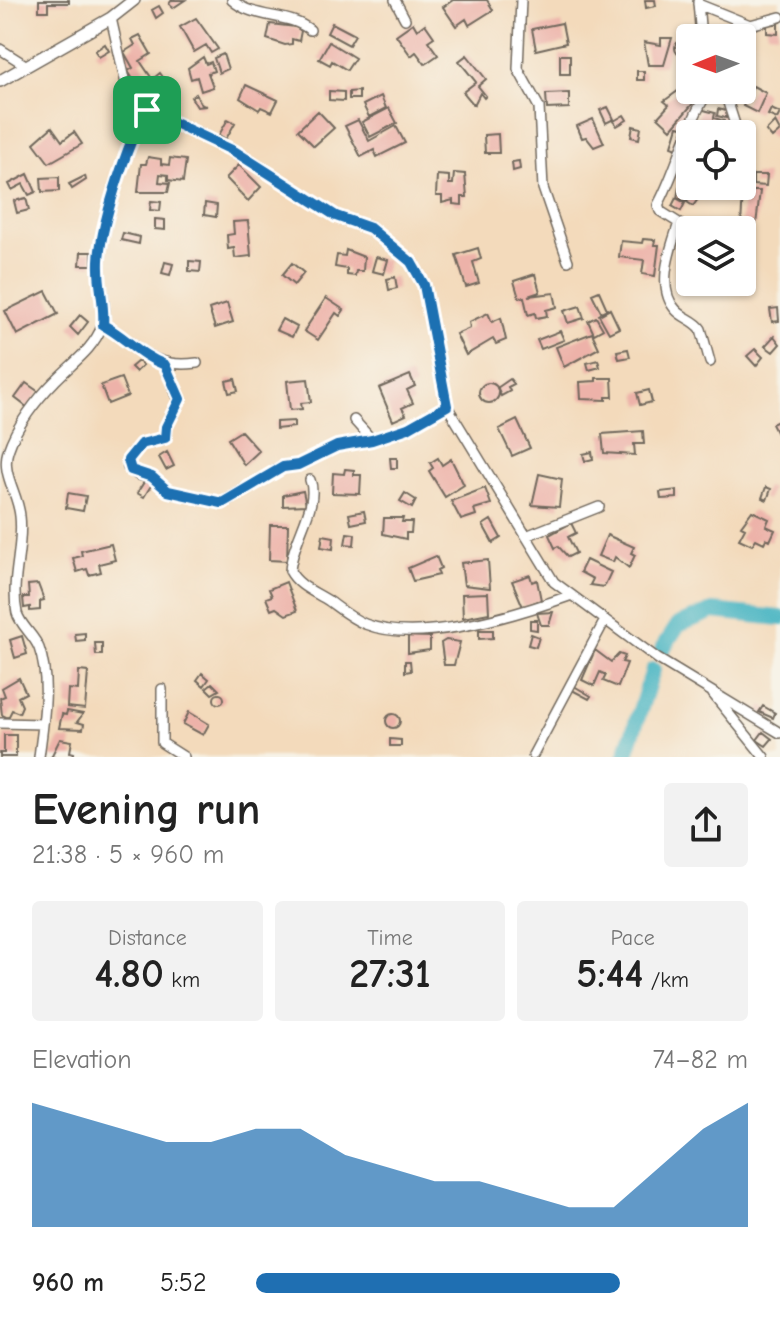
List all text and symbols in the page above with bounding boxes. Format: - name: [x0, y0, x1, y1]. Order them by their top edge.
- north arrow: [676, 24, 756, 104]
- map controls: [676, 24, 756, 296]
- pin: [113, 76, 181, 144]
- icon: arrive: [125, 88, 169, 132]
- button: locate: [676, 120, 756, 200]
- button: layers: [676, 216, 756, 296]
- button: share: [664, 783, 748, 867]
- text: Evening run: [32, 784, 260, 835]
- text: 21:38 · 5 × 960 m: [32, 840, 224, 870]
- text: Distance: [108, 925, 187, 951]
- text: Time: [367, 925, 413, 951]
- text: Pace: [610, 925, 655, 951]
- text: 4.80: [95, 951, 164, 997]
- text: 27:31: [349, 951, 431, 997]
- text: 5:44: [576, 951, 643, 997]
- text: km: [164, 967, 200, 993]
- text: /km: [643, 967, 689, 993]
- text: Elevation: [32, 1045, 132, 1075]
- text: 74–82 m: [652, 1045, 748, 1075]
- text: 960 m: [32, 1268, 104, 1298]
- text: 5:52: [160, 1268, 207, 1298]

